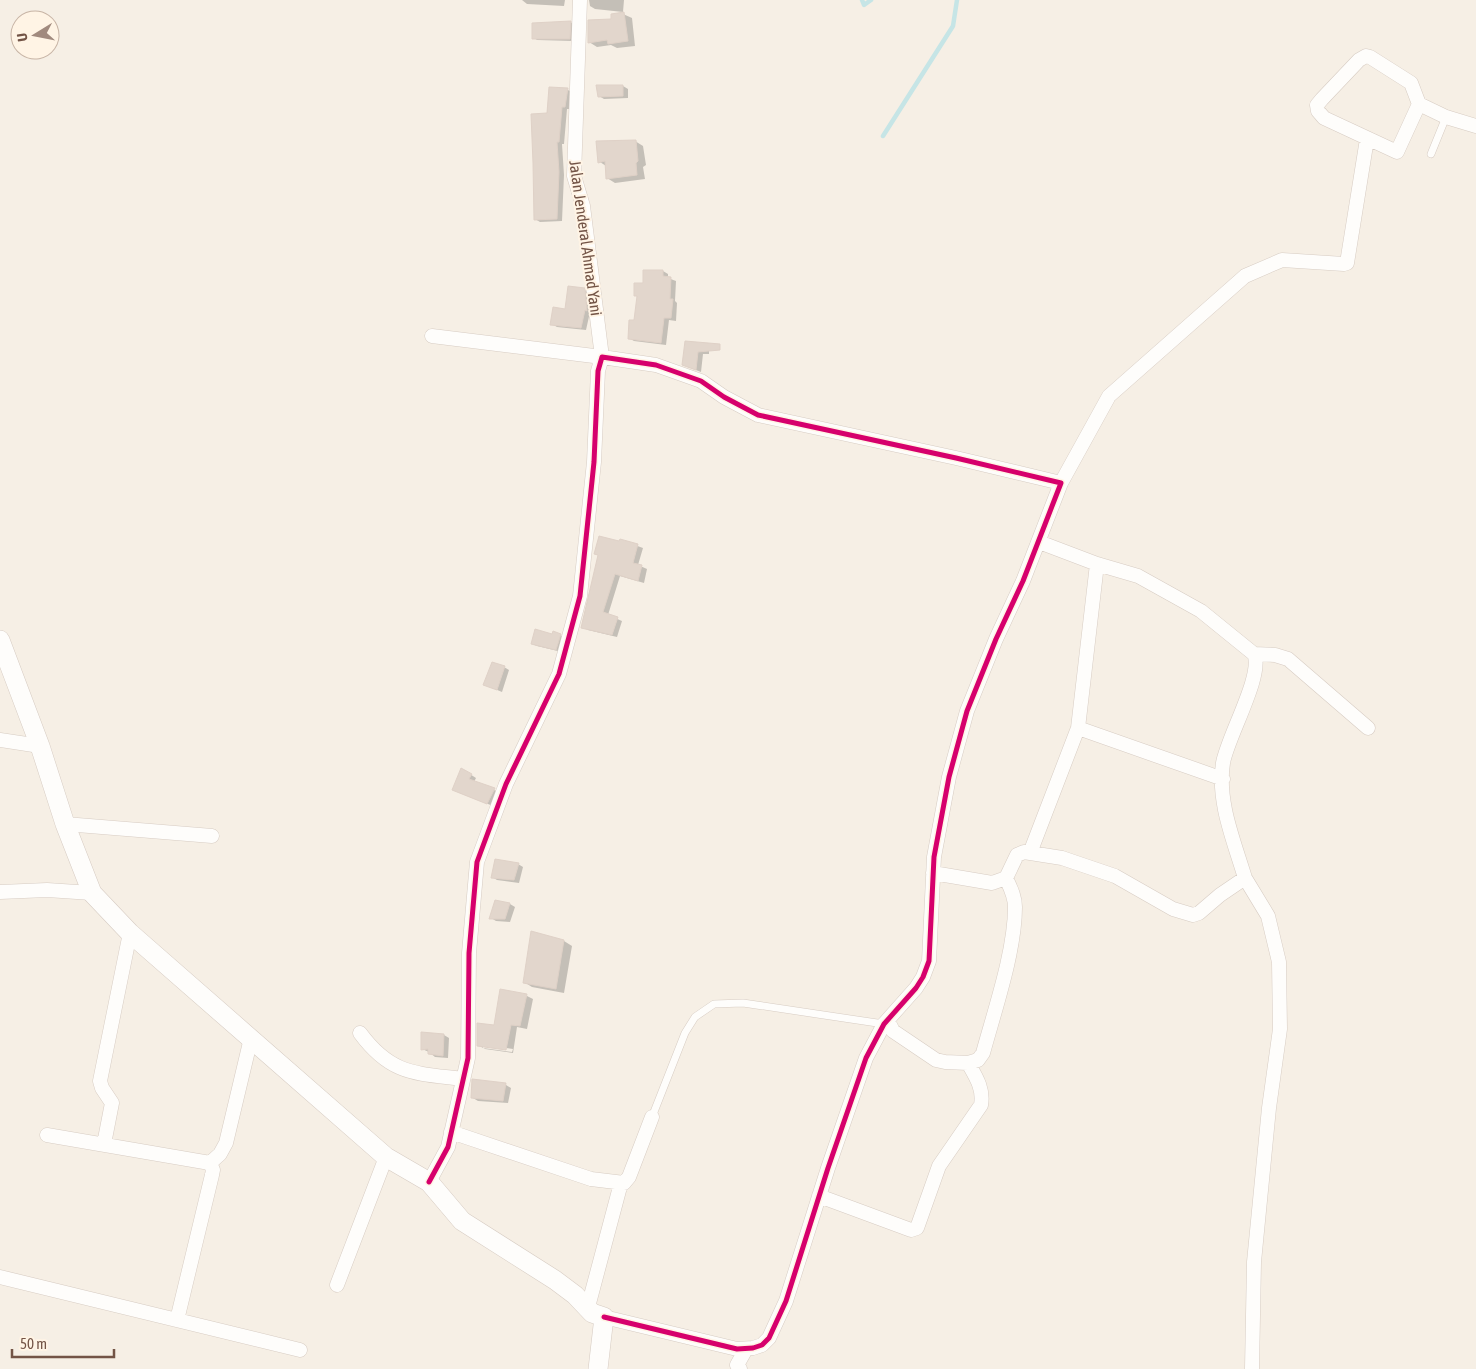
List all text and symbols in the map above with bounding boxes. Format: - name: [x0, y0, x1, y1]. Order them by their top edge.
- north arrow: [10, 10, 60, 60]
- text: U: [14, 32, 31, 43]
- street label: Jalan Jenderal Ahmad Yani: [566, 159, 606, 317]
- scale bar: [12, 1326, 115, 1358]
- text: 50 m: [20, 1335, 47, 1352]

